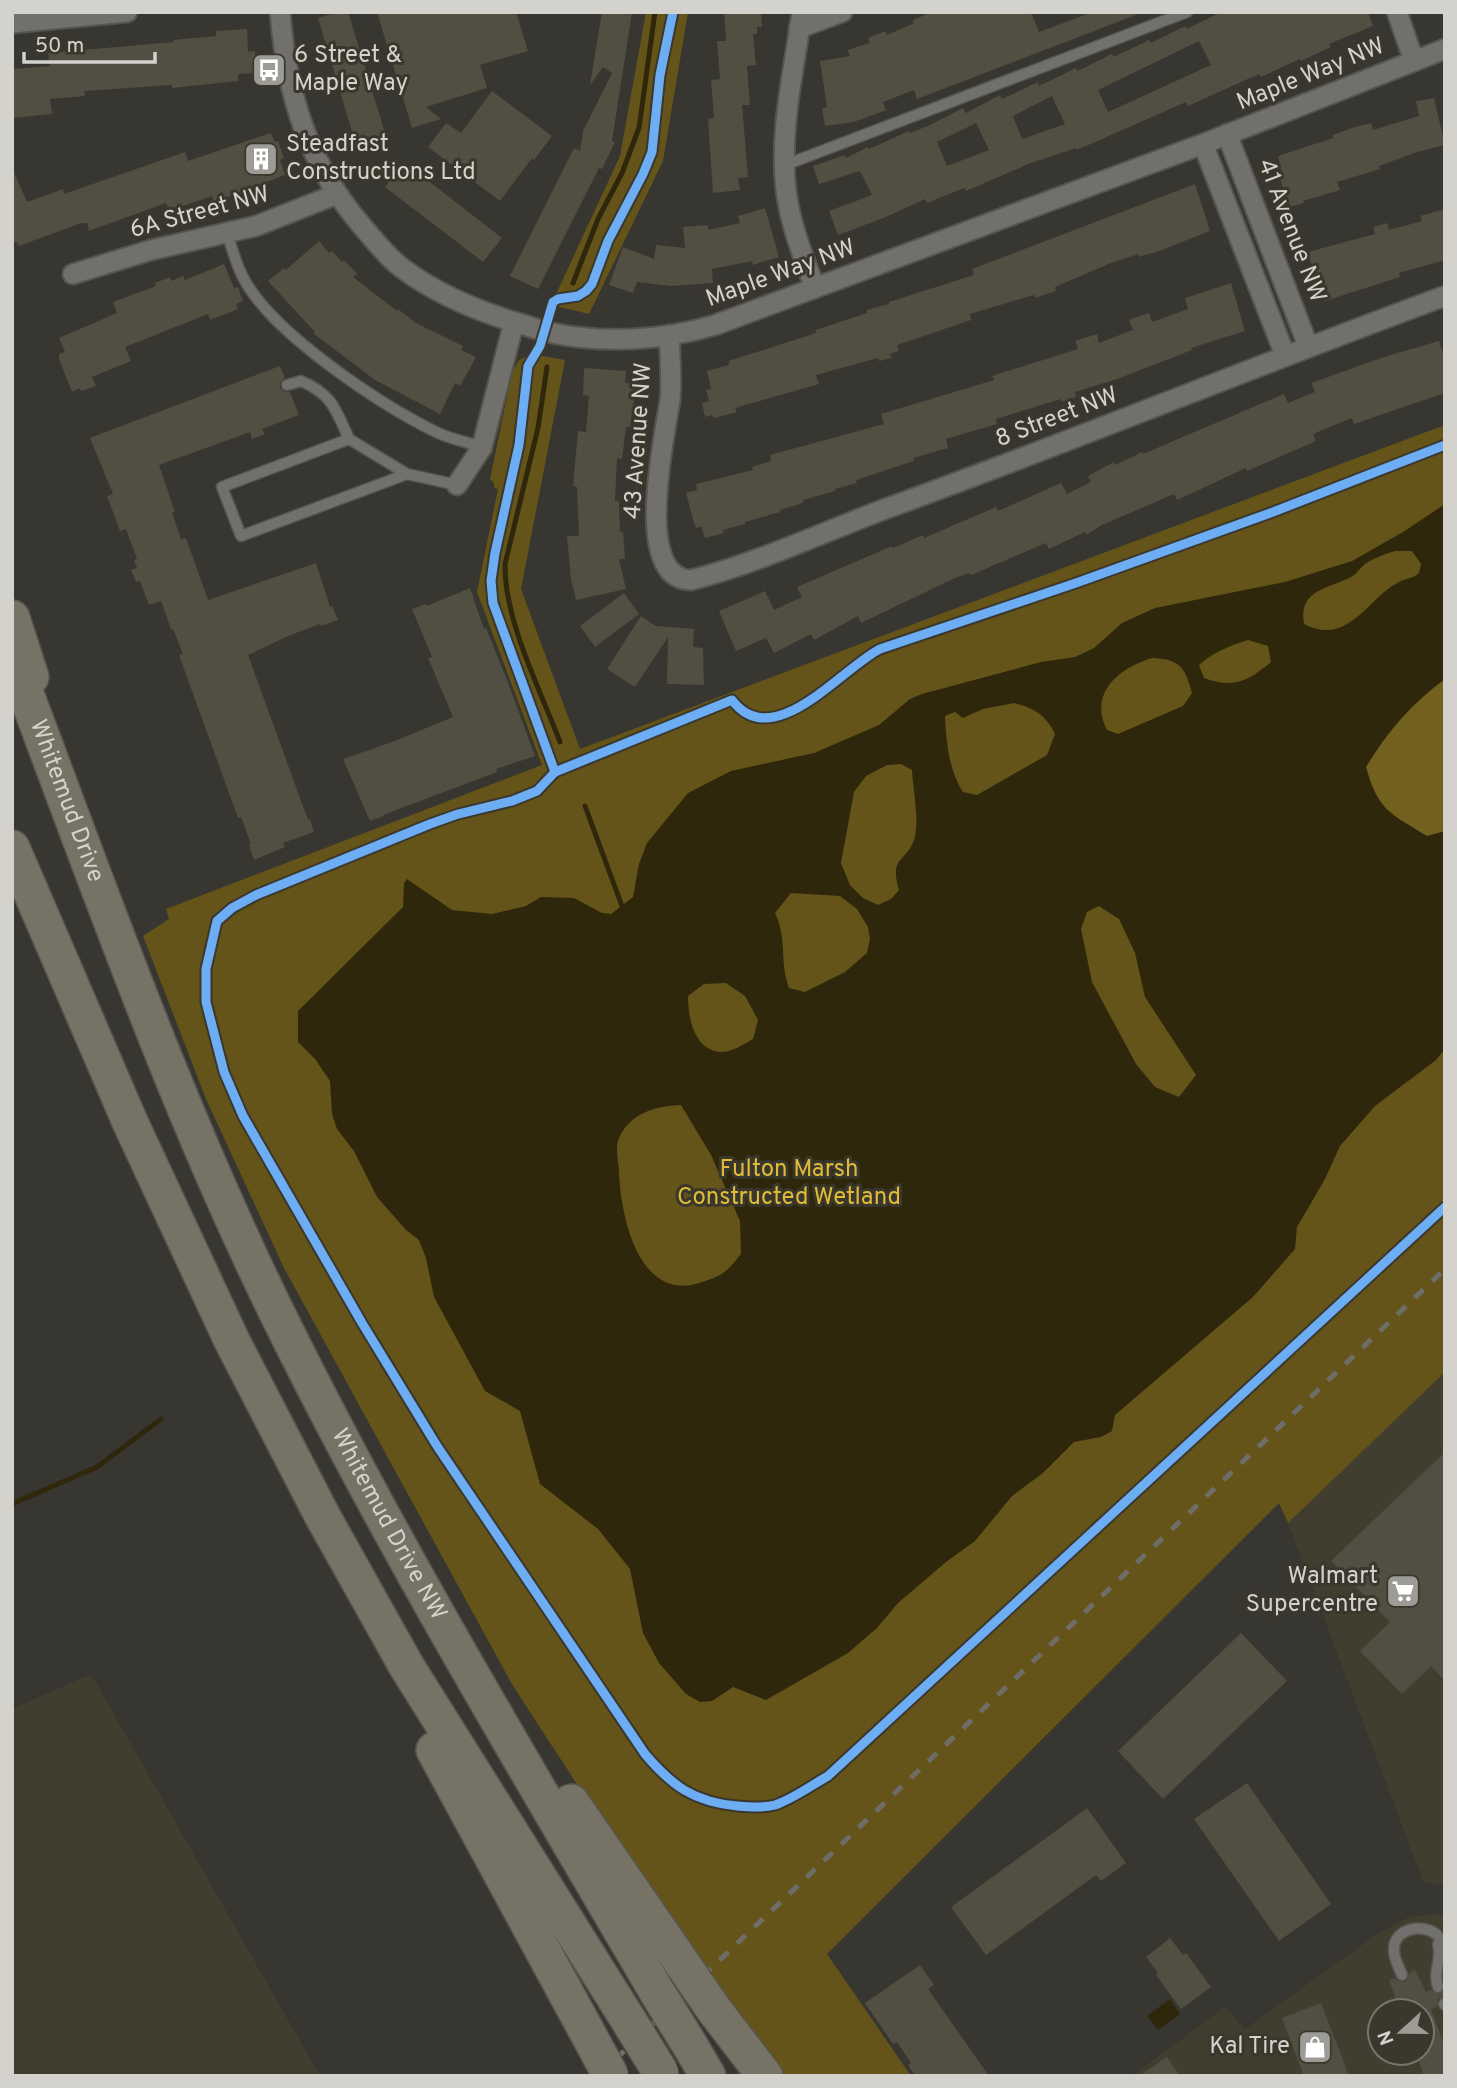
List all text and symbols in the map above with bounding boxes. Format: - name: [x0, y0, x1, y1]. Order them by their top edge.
- scale bar: [24, 21, 156, 65]
- street label: Maple Way NW: [1233, 32, 1389, 118]
- text: 50 m: [35, 33, 84, 60]
- place label: 6 Street & Maple Way: [294, 41, 408, 99]
- bus stop icon: 6 Street & Maple Way: [250, 51, 288, 89]
- place label: Steadfast Constructions Ltd: [286, 130, 476, 188]
- building icon: Steadfast Constructions Ltd: [242, 140, 280, 178]
- street label: 41 Avenue NW: [1250, 155, 1332, 307]
- street label: 6A Street NW: [127, 180, 273, 246]
- street label: Maple Way NW: [702, 233, 860, 315]
- street label: 43 Avenue NW: [619, 362, 659, 520]
- street label: 8 Street NW: [991, 381, 1123, 455]
- street label: Whitemud Drive: [22, 716, 110, 887]
- park label: Fulton Marsh Constructed Wetland: [677, 1155, 901, 1213]
- street label: Whitemud Drive NW: [324, 1424, 453, 1626]
- place label: Walmart Supercentre: [1246, 1562, 1378, 1620]
- supermarket icon: Walmart Supercentre: [1384, 1572, 1422, 1610]
- north arrow: [1366, 1997, 1436, 2067]
- text: N: [1373, 2027, 1401, 2048]
- shop icon: Kal Tire: [1296, 2028, 1334, 2066]
- place label: Kal Tire: [1209, 2032, 1290, 2062]

